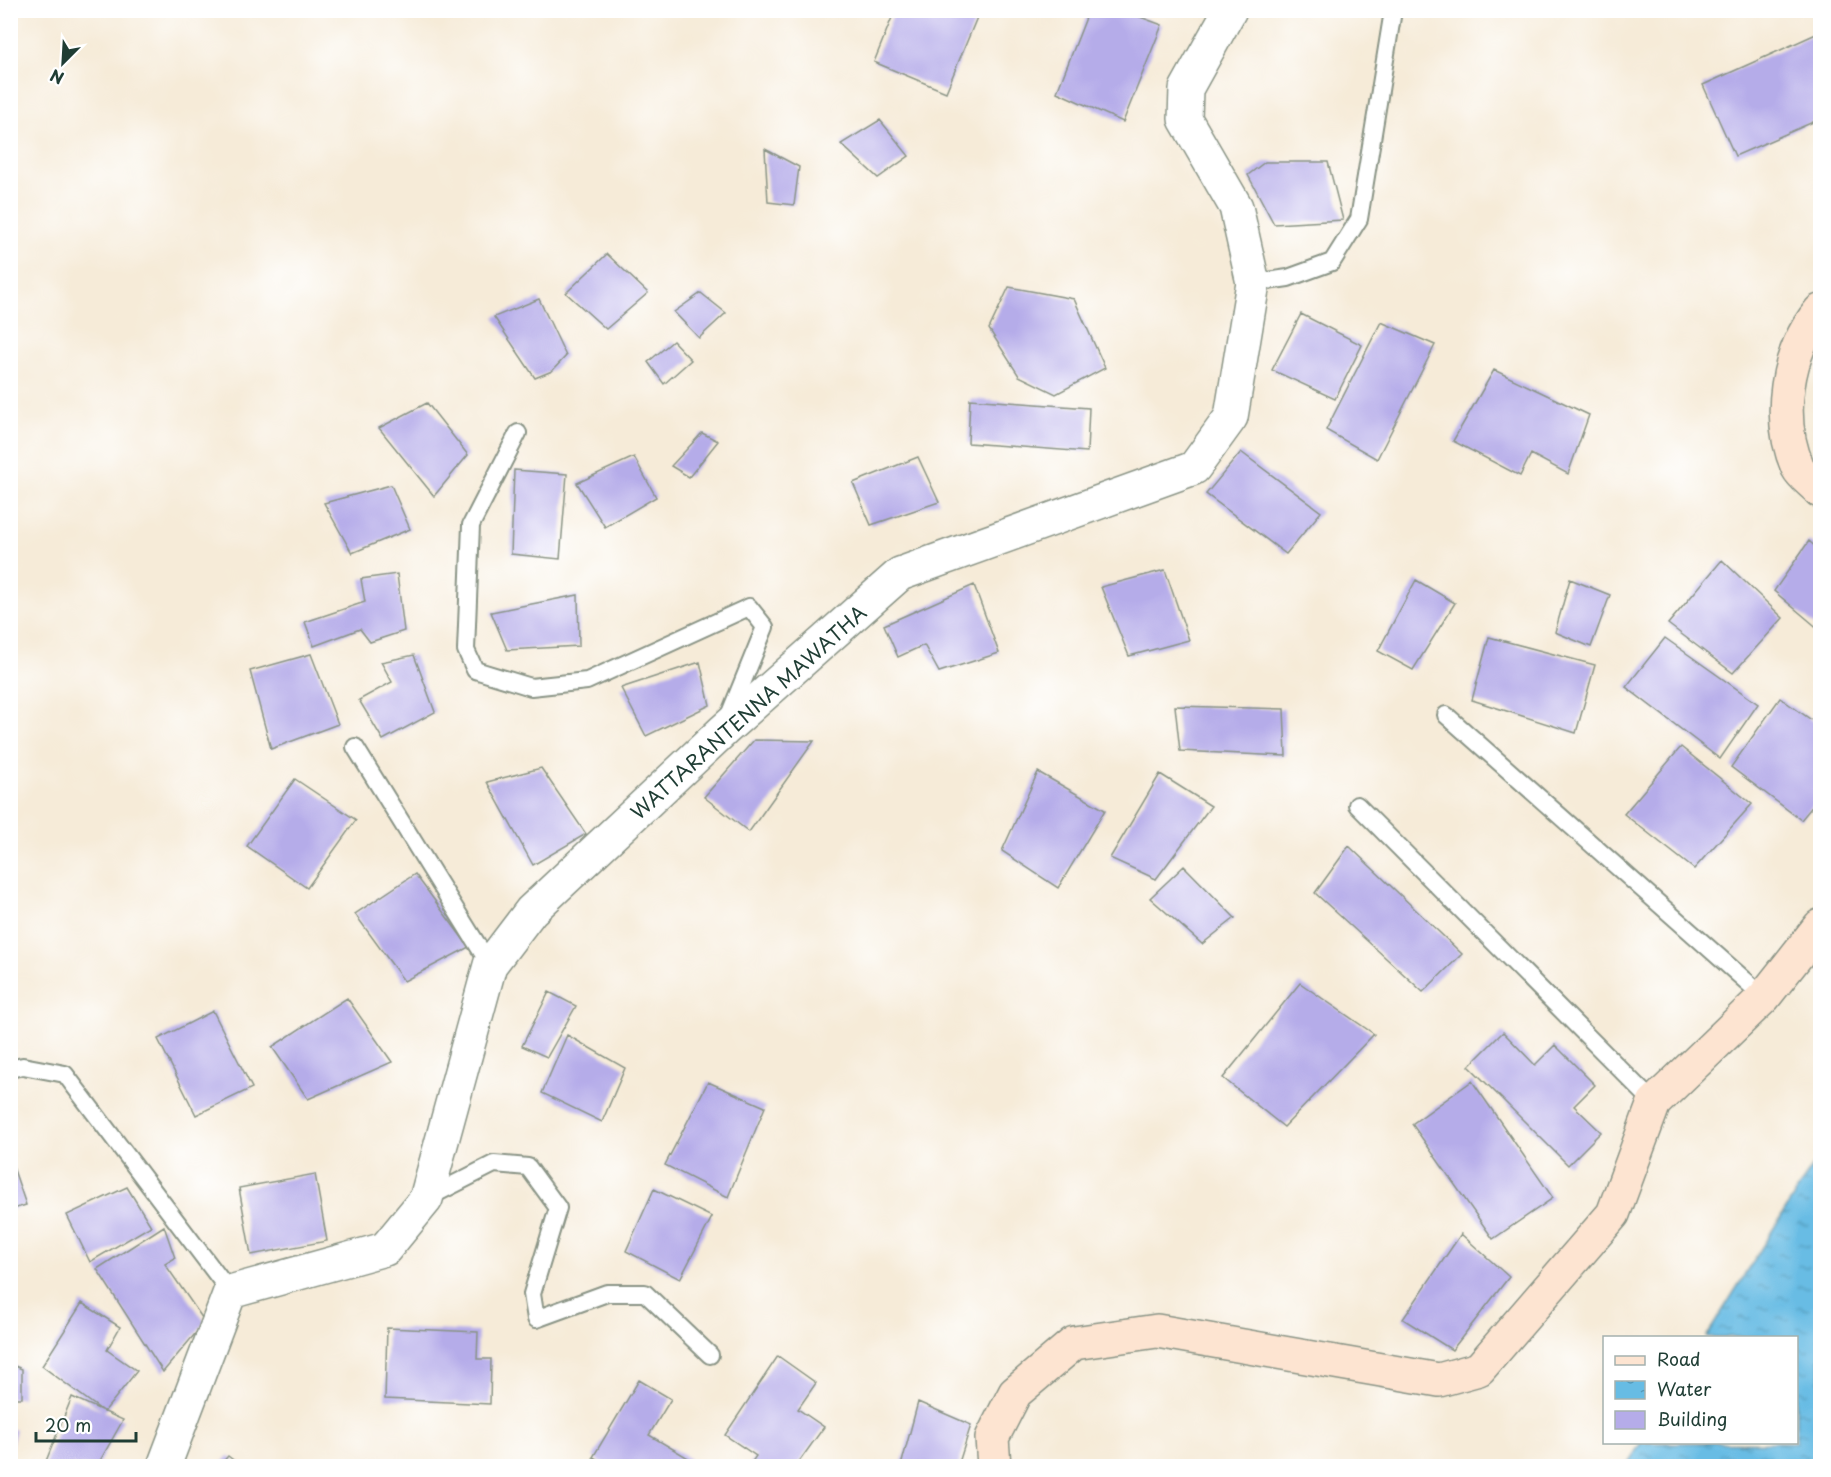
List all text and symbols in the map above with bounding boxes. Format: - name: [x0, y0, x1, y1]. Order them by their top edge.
- north arrow: [33, 33, 93, 93]
- text: N: [46, 64, 67, 91]
- street label: WATTARANTENNA MAWATHA: [623, 598, 873, 826]
- legend: [1603, 1336, 1798, 1444]
- text: Road: [1657, 1345, 1701, 1372]
- text: Water: [1657, 1375, 1712, 1402]
- scale bar: [36, 1405, 136, 1443]
- text: Building: [1657, 1405, 1727, 1432]
- text: 20 m: [45, 1411, 91, 1438]

